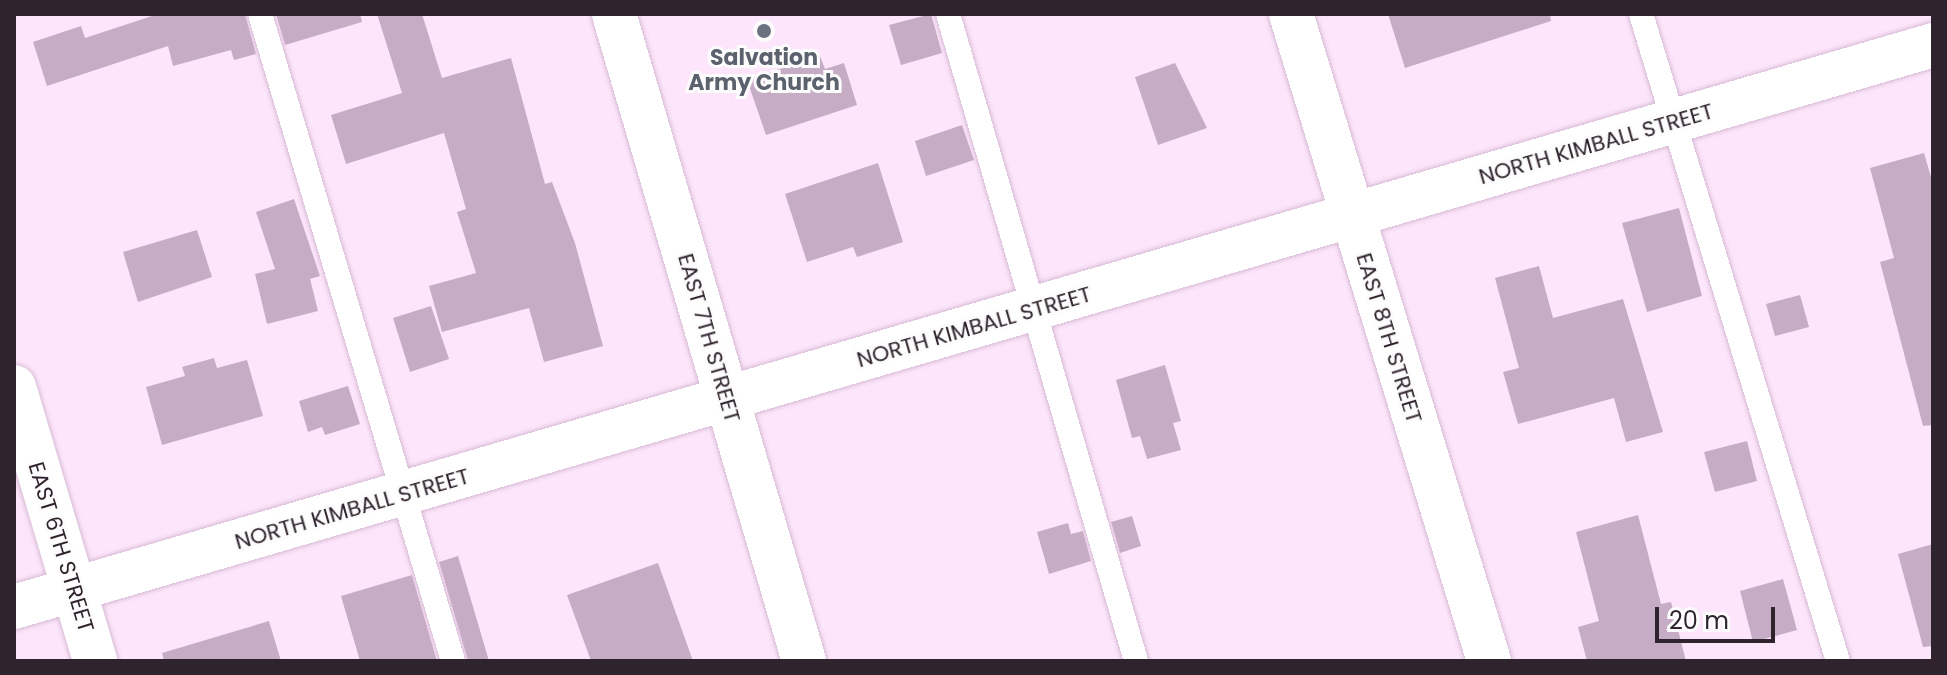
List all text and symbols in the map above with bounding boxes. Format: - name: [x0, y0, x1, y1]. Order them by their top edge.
- marker: Salvation Army Church: [755, 22, 773, 40]
- place label: Salvation Army Church: [688, 44, 840, 96]
- street label: NORTH KIMBALL STREET: [1476, 98, 1716, 190]
- street label: EAST 8TH STREET: [1351, 250, 1427, 426]
- street label: EAST 7TH STREET: [672, 251, 746, 425]
- street label: NORTH KIMBALL STREET: [854, 281, 1094, 373]
- street label: EAST 6TH STREET: [23, 459, 99, 635]
- street label: NORTH KIMBALL STREET: [232, 463, 472, 555]
- scale bar: [1659, 591, 1779, 641]
- text: 20 m: [1669, 604, 1729, 637]

